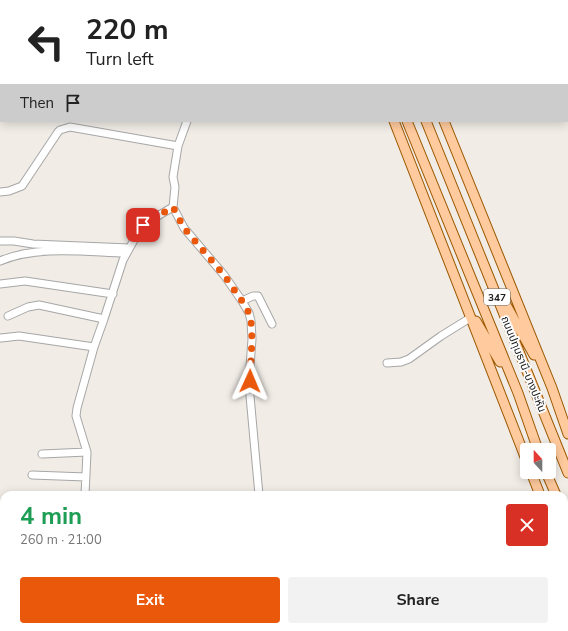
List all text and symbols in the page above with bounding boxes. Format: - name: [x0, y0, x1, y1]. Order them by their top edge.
- text: 220 m: [86, 11, 169, 49]
- icon: left: [20, 16, 72, 68]
- text: Turn left: [86, 47, 154, 71]
- icon: arrive: [62, 92, 84, 114]
- text: Then: [20, 93, 54, 113]
- pin: [126, 208, 160, 242]
- icon: arrive: [132, 214, 154, 236]
- road number: 347: [484, 289, 510, 305]
- street label: ถนนปทุมธานี-บางปะหัน: [497, 314, 550, 415]
- position arrow: [229, 360, 271, 402]
- north arrow: [520, 443, 556, 479]
- map controls: [520, 443, 556, 479]
- text: 4 min: [20, 500, 82, 532]
- button: close: [506, 504, 548, 546]
- text: 260 m · 21:00: [20, 531, 102, 549]
- button: Exit: [20, 577, 280, 623]
- button: Share: [288, 577, 548, 623]

